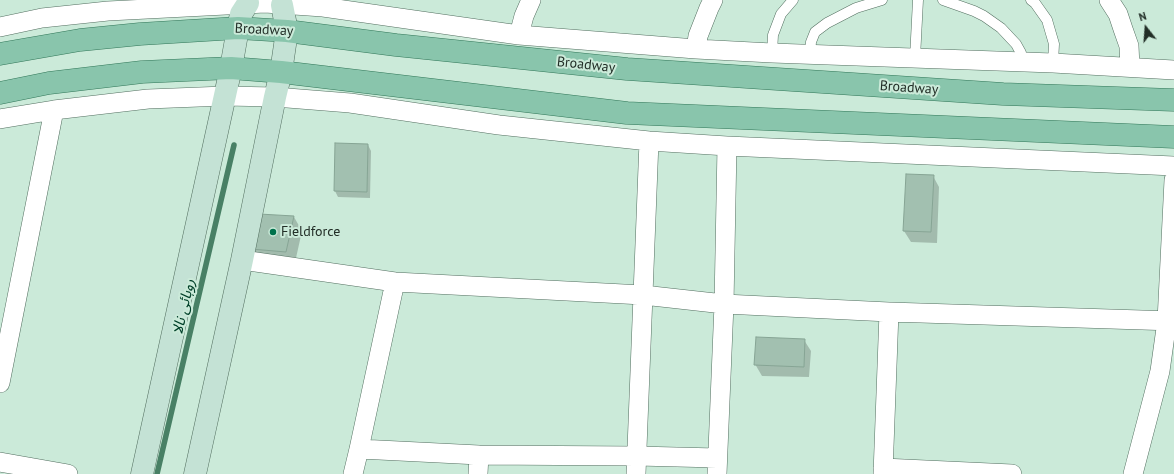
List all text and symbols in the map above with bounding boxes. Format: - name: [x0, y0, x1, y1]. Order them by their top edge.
- north arrow: [1126, 8, 1166, 48]
- text: N: [1137, 9, 1148, 24]
- street label: Broadway: [234, 20, 294, 40]
- street label: Broadway: [556, 54, 616, 76]
- street label: Broadway: [879, 78, 939, 98]
- place label: Fieldforce: [281, 224, 340, 240]
- marker: Fieldforce: [268, 227, 278, 237]
- water label: روہائی نالا: [169, 277, 199, 337]

